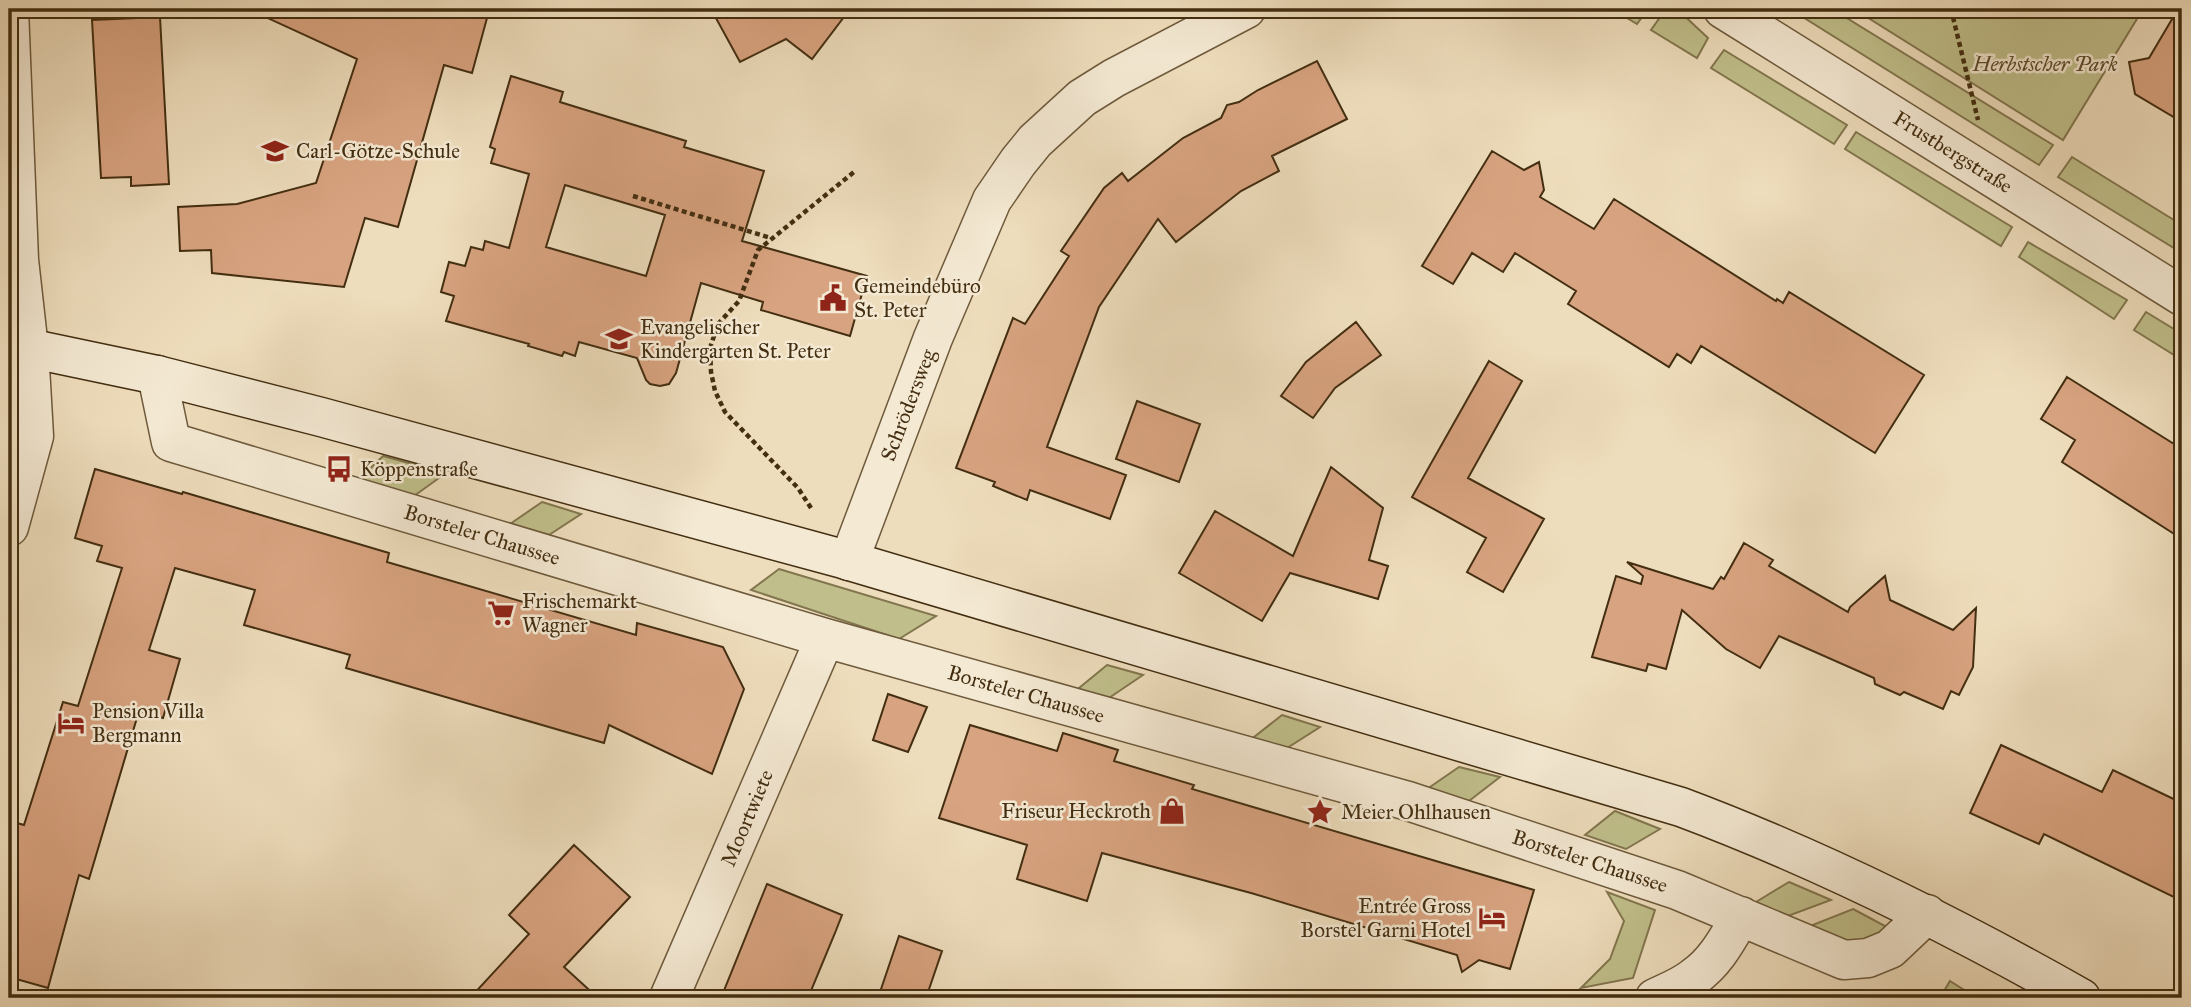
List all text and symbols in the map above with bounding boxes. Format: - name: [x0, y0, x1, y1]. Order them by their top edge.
- park label: Herbstscher Park: [1972, 51, 2118, 77]
- street label: Frustbergstraße: [1889, 105, 2018, 199]
- school or university icon: Carl-Götze-Schule: [260, 136, 290, 166]
- place label: Carl-Götze-Schule: [296, 138, 460, 164]
- place label: Gemeindebüro St. Peter: [854, 273, 981, 323]
- public building icon: Gemeindebüro St. Peter: [818, 283, 848, 313]
- place label: Evangelischer Kindergarten St. Peter: [640, 314, 831, 364]
- school or university icon: Evangelischer Kindergarten St. Peter: [604, 324, 634, 354]
- street label: Schrödersweg: [875, 345, 941, 465]
- bus stop icon: Köppenstraße: [324, 454, 354, 484]
- place label: Köppenstraße: [360, 456, 478, 482]
- street label: Borsteler Chaussee: [401, 499, 563, 571]
- place label: Frischemarkt Wagner: [522, 588, 638, 638]
- supermarket icon: Frischemarkt Wagner: [486, 598, 516, 628]
- street label: Borsteler Chaussee: [945, 659, 1108, 729]
- place label: Pension Villa Bergmann: [92, 698, 204, 748]
- hotel icon: Pension Villa Bergmann: [56, 708, 86, 738]
- street label: Moortwiete: [715, 766, 779, 870]
- shop icon: Friseur Heckroth: [1157, 796, 1187, 826]
- place icon: Meier Ohlhausen: [1305, 797, 1335, 827]
- place label: Friseur Heckroth: [1001, 798, 1151, 824]
- place label: Meier Ohlhausen: [1341, 799, 1491, 825]
- street label: Borsteler Chaussee: [1509, 824, 1671, 898]
- place label: Entrée Gross Borstel Garni Hotel: [1300, 893, 1471, 943]
- hotel icon: Entrée Gross Borstel Garni Hotel: [1477, 903, 1507, 933]

